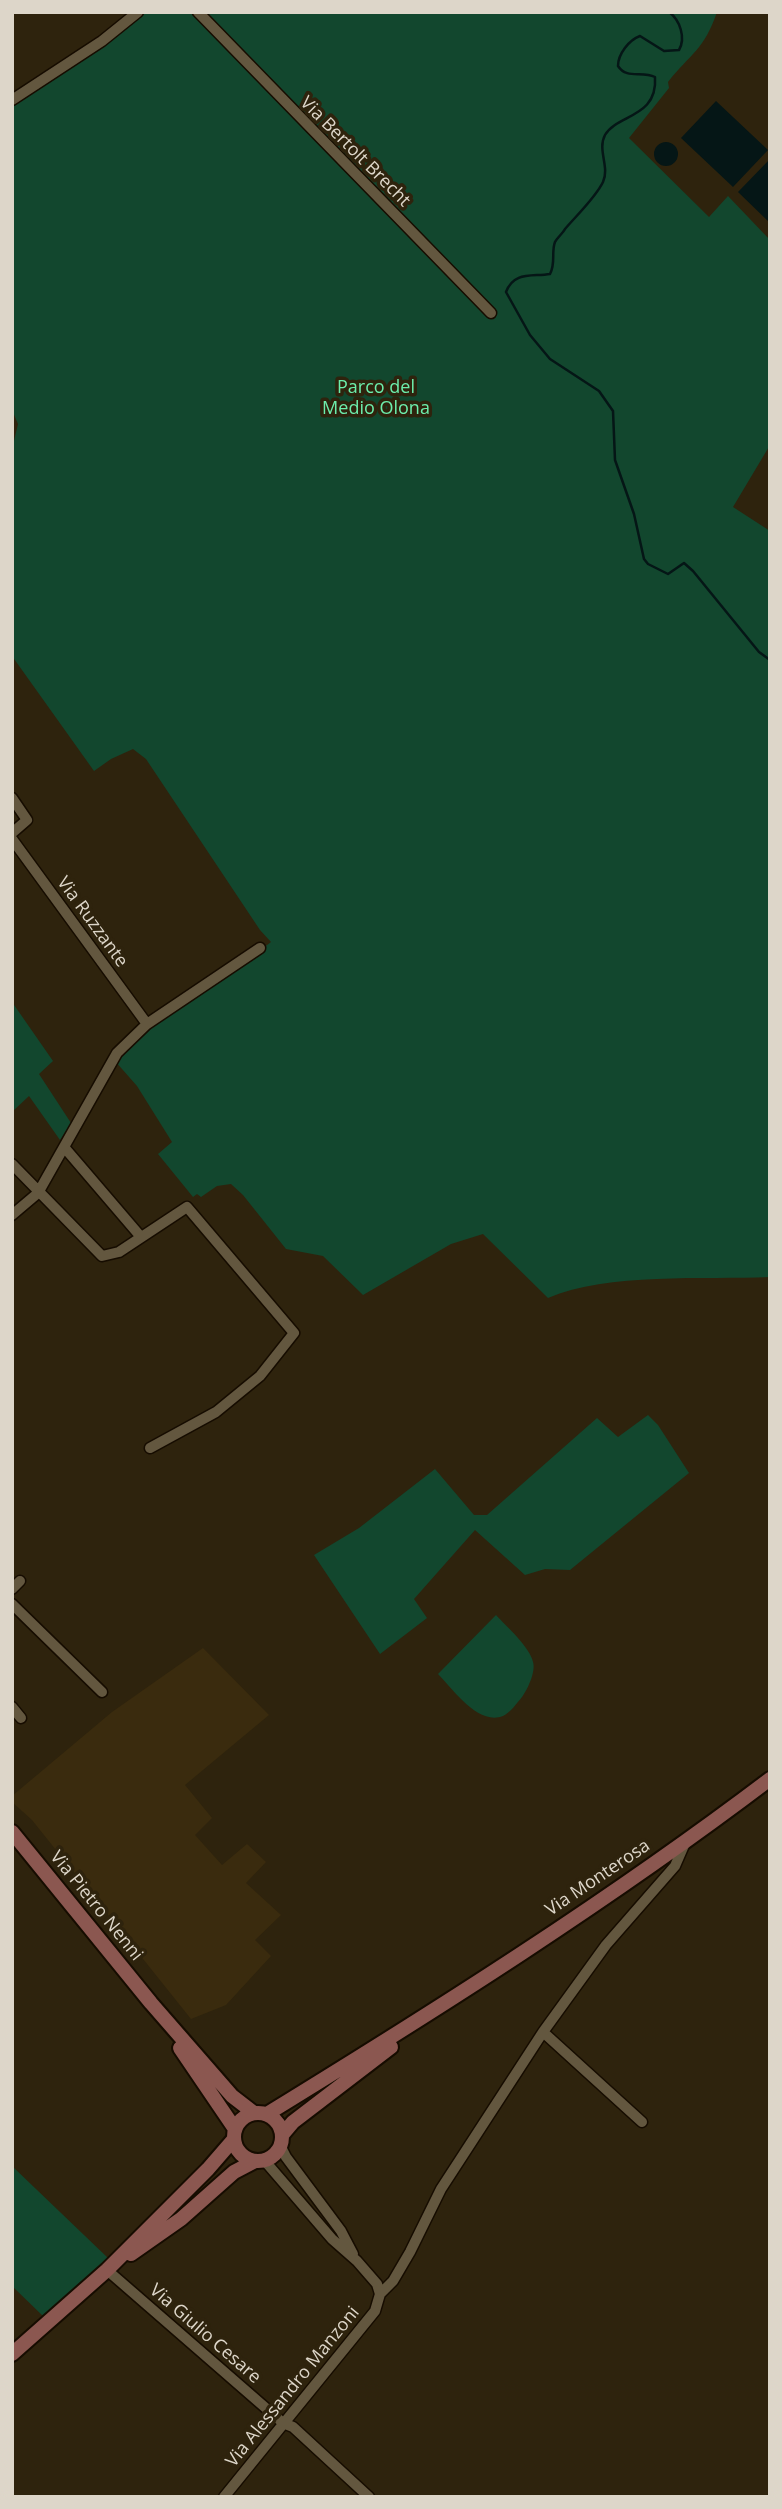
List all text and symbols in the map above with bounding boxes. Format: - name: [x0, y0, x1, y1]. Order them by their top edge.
- street label: Via Bertolt Brecht: [295, 92, 415, 212]
- park label: Parco del Medio Olona: [322, 377, 430, 420]
- street label: Via Ruzzante: [52, 873, 132, 971]
- street label: Via Monterosa: [542, 1835, 654, 1921]
- street label: Via Pietro Nenni: [45, 1847, 147, 1965]
- street label: Via Giulio Cesare: [145, 2280, 265, 2388]
- street label: Via Alessandro Manzoni: [222, 2302, 364, 2472]

